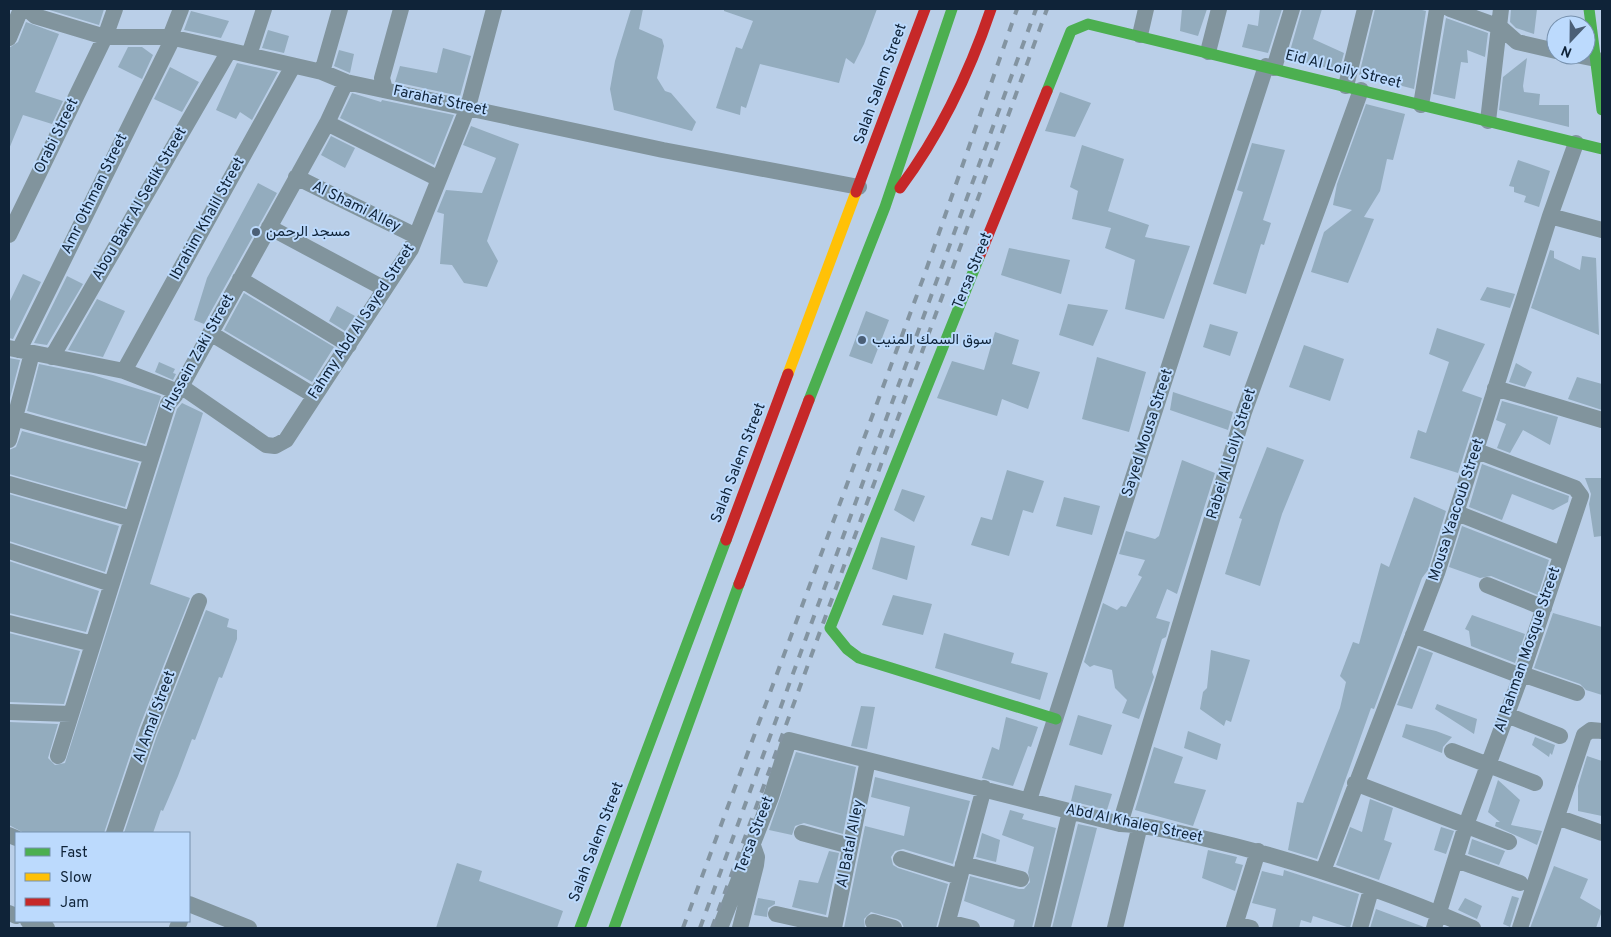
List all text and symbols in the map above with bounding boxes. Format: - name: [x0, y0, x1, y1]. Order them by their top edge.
- north arrow: [1546, 15, 1596, 65]
- street label: Salah Salem Street: [850, 21, 912, 147]
- text: N: [1559, 41, 1575, 60]
- street label: Eid Al Loily Street: [1283, 46, 1403, 94]
- street label: Farahat Street: [391, 82, 489, 120]
- street label: Orabi Street: [31, 95, 83, 177]
- street label: Abou Bakr Al Sedik Street: [88, 124, 192, 284]
- street label: Amr Othman Street: [58, 131, 132, 257]
- street label: Ibrahim Khalil Street: [166, 154, 250, 284]
- street label: Al Shami Alley: [309, 177, 404, 237]
- place label: مسجد الرحمن: [266, 223, 350, 242]
- marker: مسجد الرحمن: [250, 226, 262, 238]
- street label: Tersa Street: [949, 230, 997, 312]
- street label: Fahmy Abd Al Sayed Street: [305, 241, 419, 403]
- street label: Hussein Zaki Street: [159, 291, 239, 415]
- place label: سوق السمك المنيب: [872, 331, 992, 350]
- marker: سوق السمك المنيب: [856, 334, 868, 346]
- street label: Sayed Mousa Street: [1118, 367, 1178, 499]
- street label: Rabei Al Loily Street: [1203, 386, 1261, 522]
- street label: Salah Salem Street: [707, 400, 771, 526]
- street label: Mousa Yaacoub Street: [1425, 436, 1489, 584]
- street label: Al Rahman Mosque Street: [1491, 565, 1565, 735]
- street label: Al Amal Street: [130, 668, 180, 766]
- street label: Salah Salem Street: [565, 779, 629, 905]
- street label: Tersa Street: [732, 794, 778, 876]
- street label: Al Batal Alley: [833, 798, 869, 890]
- street label: Abd Al Khaleq Street: [1064, 800, 1204, 848]
- legend: [15, 832, 190, 922]
- text: Fast: [60, 844, 88, 863]
- text: Slow: [60, 869, 92, 888]
- text: Jam: [60, 894, 89, 913]

